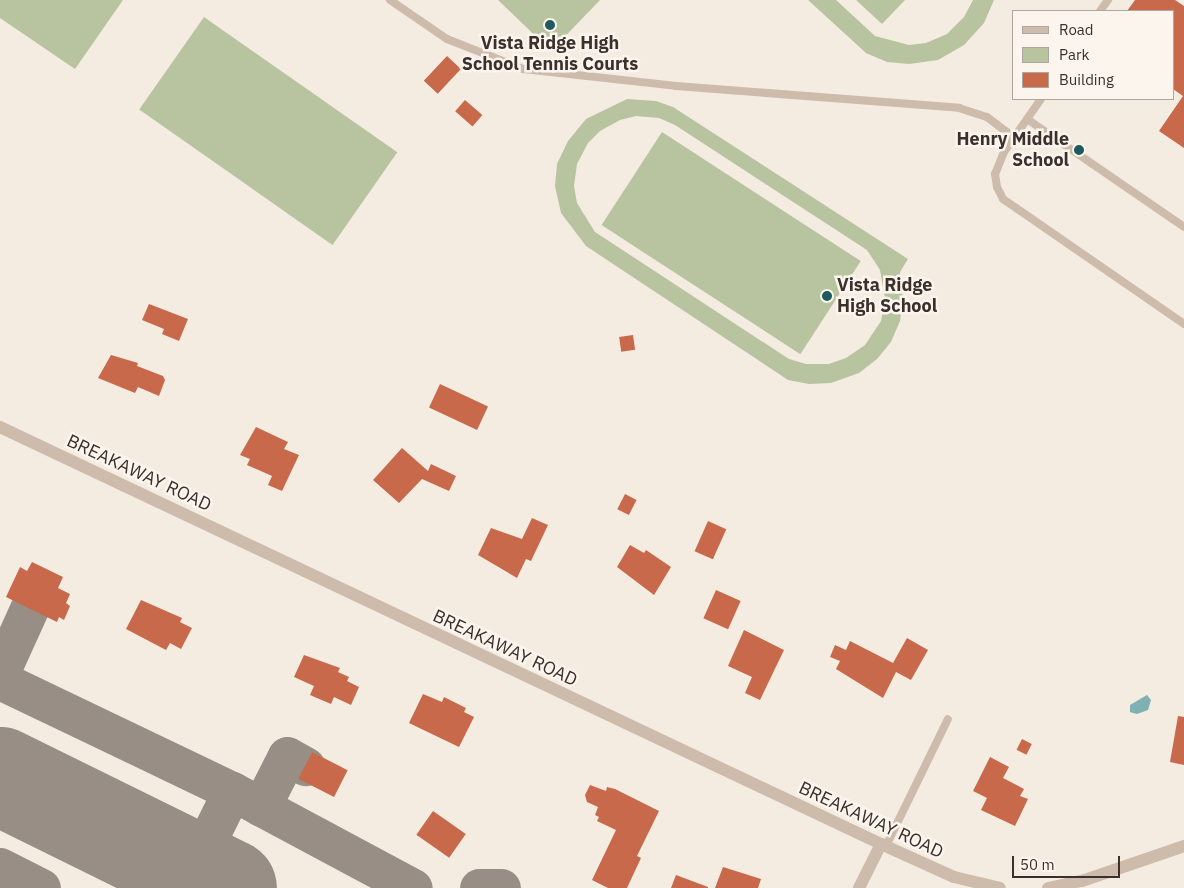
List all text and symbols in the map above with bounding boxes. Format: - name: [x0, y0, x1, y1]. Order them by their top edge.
- legend: [1012, 10, 1174, 100]
- marker: Vista Ridge High School Tennis Courts: [544, 19, 556, 31]
- text: Road: [1059, 20, 1094, 39]
- place label: Vista Ridge High School Tennis Courts: [462, 33, 638, 76]
- text: Park: [1059, 45, 1089, 64]
- text: Building: [1059, 70, 1114, 89]
- place label: Henry Middle School: [957, 129, 1069, 172]
- marker: Henry Middle School: [1073, 144, 1085, 156]
- place label: Vista Ridge High School: [837, 275, 937, 318]
- marker: Vista Ridge High School: [821, 290, 833, 302]
- street label: BREAKAWAY ROAD: [63, 430, 215, 516]
- street label: BREAKAWAY ROAD: [429, 605, 581, 691]
- street label: BREAKAWAY ROAD: [795, 777, 947, 863]
- scale bar: [1014, 846, 1122, 878]
- text: 50 m: [1020, 855, 1055, 874]

